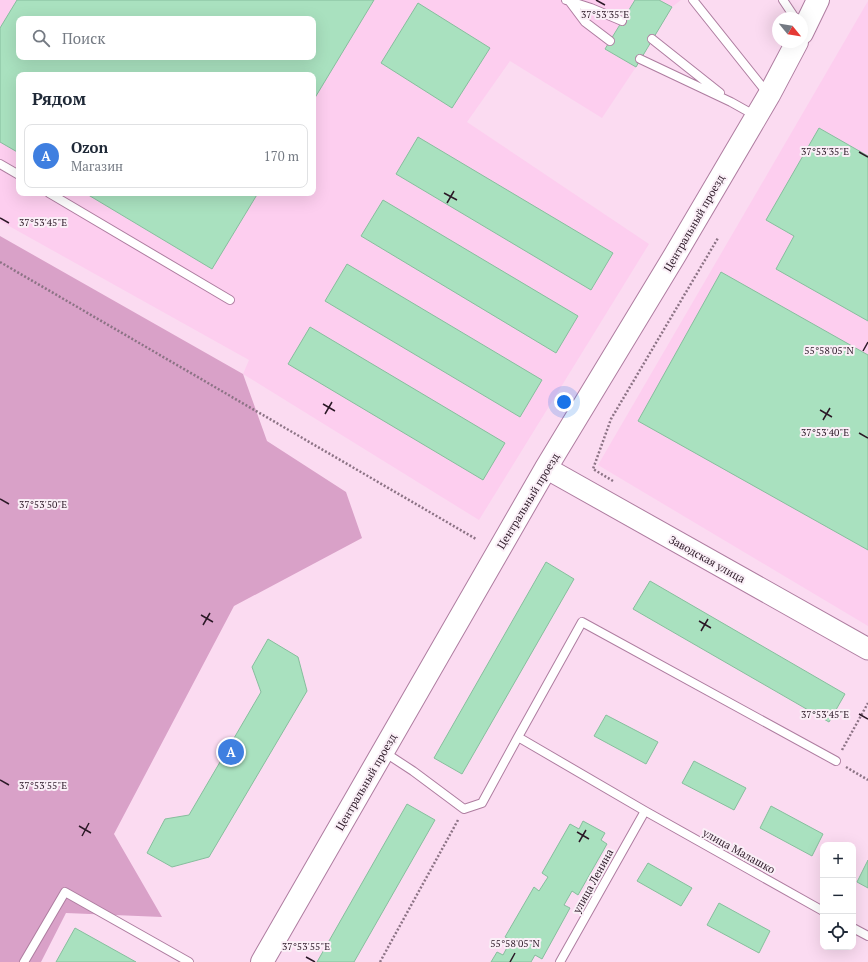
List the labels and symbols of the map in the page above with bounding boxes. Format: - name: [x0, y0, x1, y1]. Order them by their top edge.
- text: 37°53'35"E: [581, 8, 629, 21]
- north arrow: [772, 12, 808, 48]
- text: 37°53'35"E: [801, 145, 849, 158]
- street label: Центральный проезд: [661, 172, 727, 274]
- text: 37°53'45"E: [19, 216, 67, 229]
- text: 55°58'05"N: [804, 344, 854, 357]
- your location: [554, 392, 574, 412]
- text: 37°53'40"E: [801, 426, 849, 439]
- street label: Центральный проезд: [494, 450, 562, 552]
- text: 37°53'50"E: [19, 498, 67, 511]
- street label: Заводская улица: [666, 532, 748, 586]
- text: 37°53'45"E: [801, 708, 849, 721]
- street label: Центральный проезд: [333, 731, 399, 833]
- pin: A: [218, 737, 244, 767]
- text: 37°53'55"E: [19, 779, 67, 792]
- street label: улица Малашко: [699, 825, 778, 877]
- street label: улица Ленина: [569, 846, 617, 917]
- text: 55°58'05"N: [490, 937, 540, 950]
- text: 37°53'55"E: [282, 940, 330, 953]

